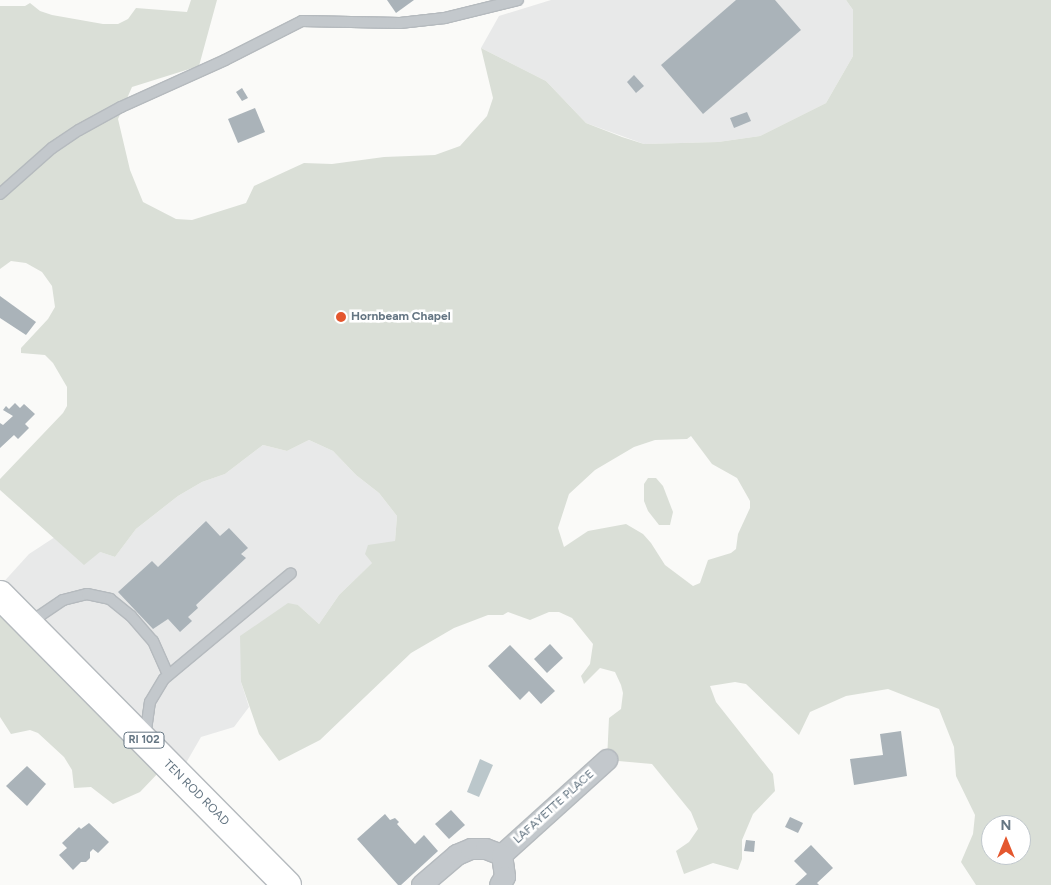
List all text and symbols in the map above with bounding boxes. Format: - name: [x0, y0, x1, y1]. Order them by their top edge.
- place label: Hornbeam Chapel: [351, 310, 451, 324]
- marker: Hornbeam Chapel: [335, 311, 347, 323]
- road number: RI 102: [123, 732, 165, 748]
- street label: TEN ROD ROAD: [160, 757, 232, 829]
- street label: LAFAYETTE PLACE: [511, 767, 597, 847]
- north arrow: [981, 815, 1031, 865]
- text: N: [1001, 817, 1011, 834]

